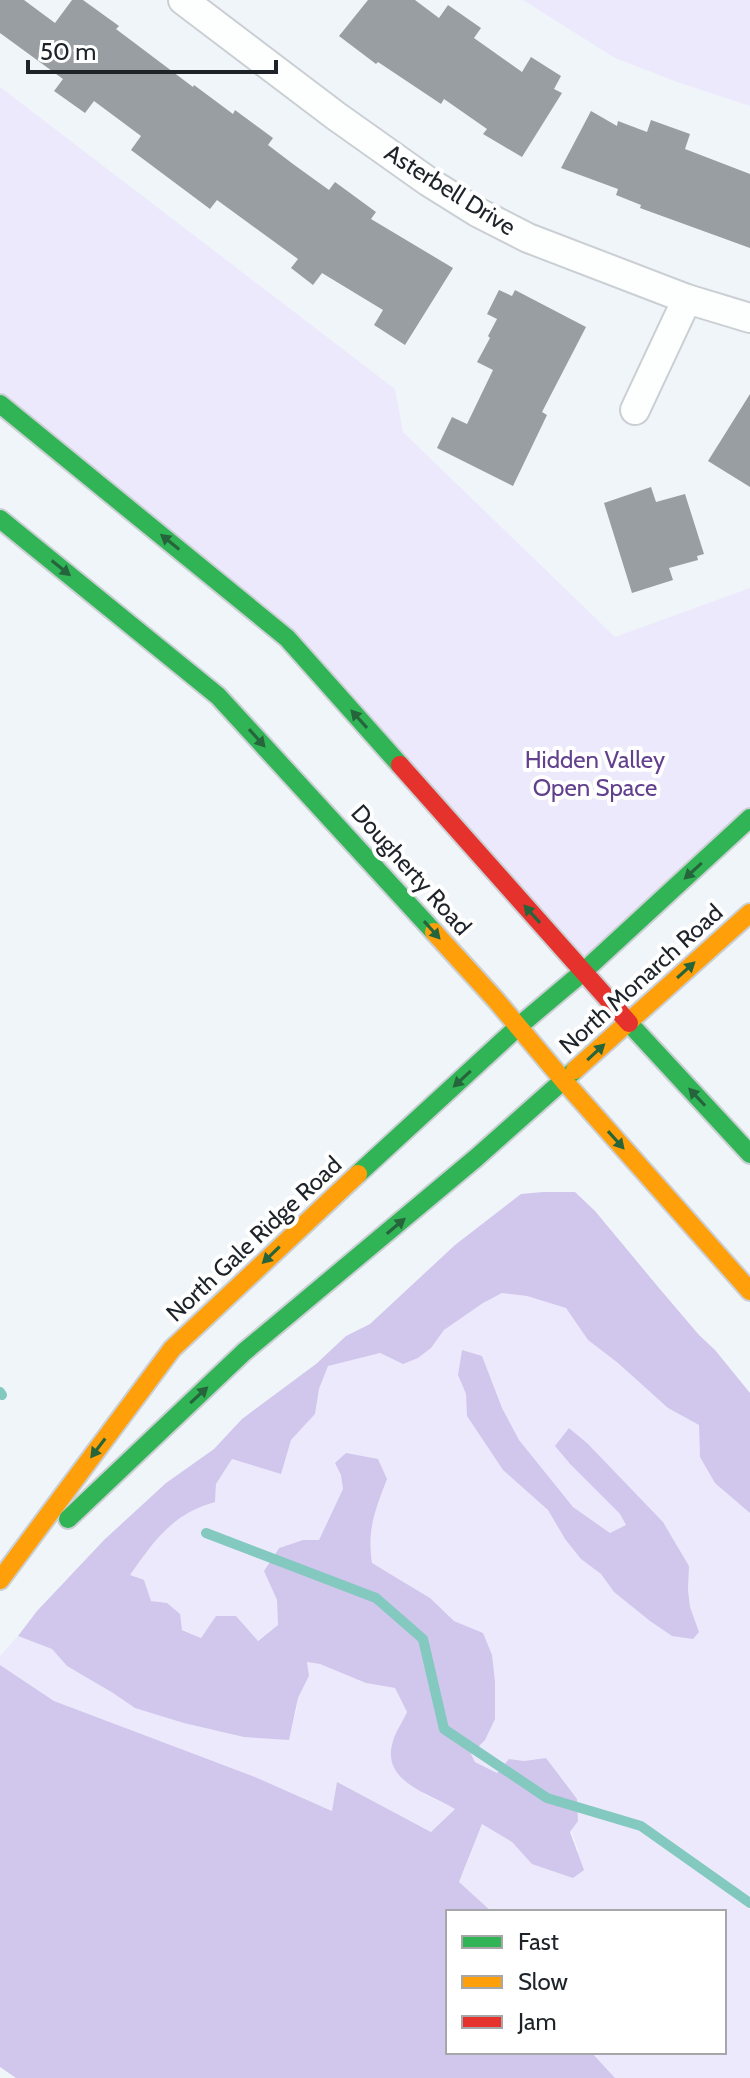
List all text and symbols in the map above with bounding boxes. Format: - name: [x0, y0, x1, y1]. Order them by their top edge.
- scale bar: [28, 24, 276, 74]
- text: 50 m: [40, 37, 96, 66]
- street label: Asterbell Drive: [380, 138, 521, 241]
- one-way arrow: [160, 534, 180, 551]
- one-way arrow: [51, 559, 71, 576]
- one-way arrow: [351, 710, 369, 729]
- one-way arrow: [248, 727, 265, 747]
- park label: Hidden Valley Open Space: [525, 745, 665, 802]
- street label: Dougherty Road: [345, 798, 478, 941]
- one-way arrow: [684, 861, 703, 879]
- street label: North Monarch Road: [553, 898, 728, 1060]
- one-way arrow: [524, 904, 541, 924]
- one-way arrow: [423, 920, 441, 939]
- one-way arrow: [675, 962, 695, 979]
- one-way arrow: [586, 1043, 605, 1061]
- one-way arrow: [453, 1069, 472, 1087]
- one-way arrow: [689, 1087, 707, 1106]
- one-way arrow: [606, 1130, 624, 1149]
- street label: North Gale Ridge Road: [160, 1150, 347, 1327]
- one-way arrow: [386, 1218, 406, 1234]
- one-way arrow: [262, 1245, 281, 1264]
- one-way arrow: [189, 1386, 208, 1405]
- one-way arrow: [91, 1438, 107, 1458]
- legend: [446, 1910, 726, 2054]
- text: Fast: [518, 1927, 559, 1956]
- text: Slow: [518, 1967, 568, 1996]
- text: Jam: [517, 2007, 556, 2036]

